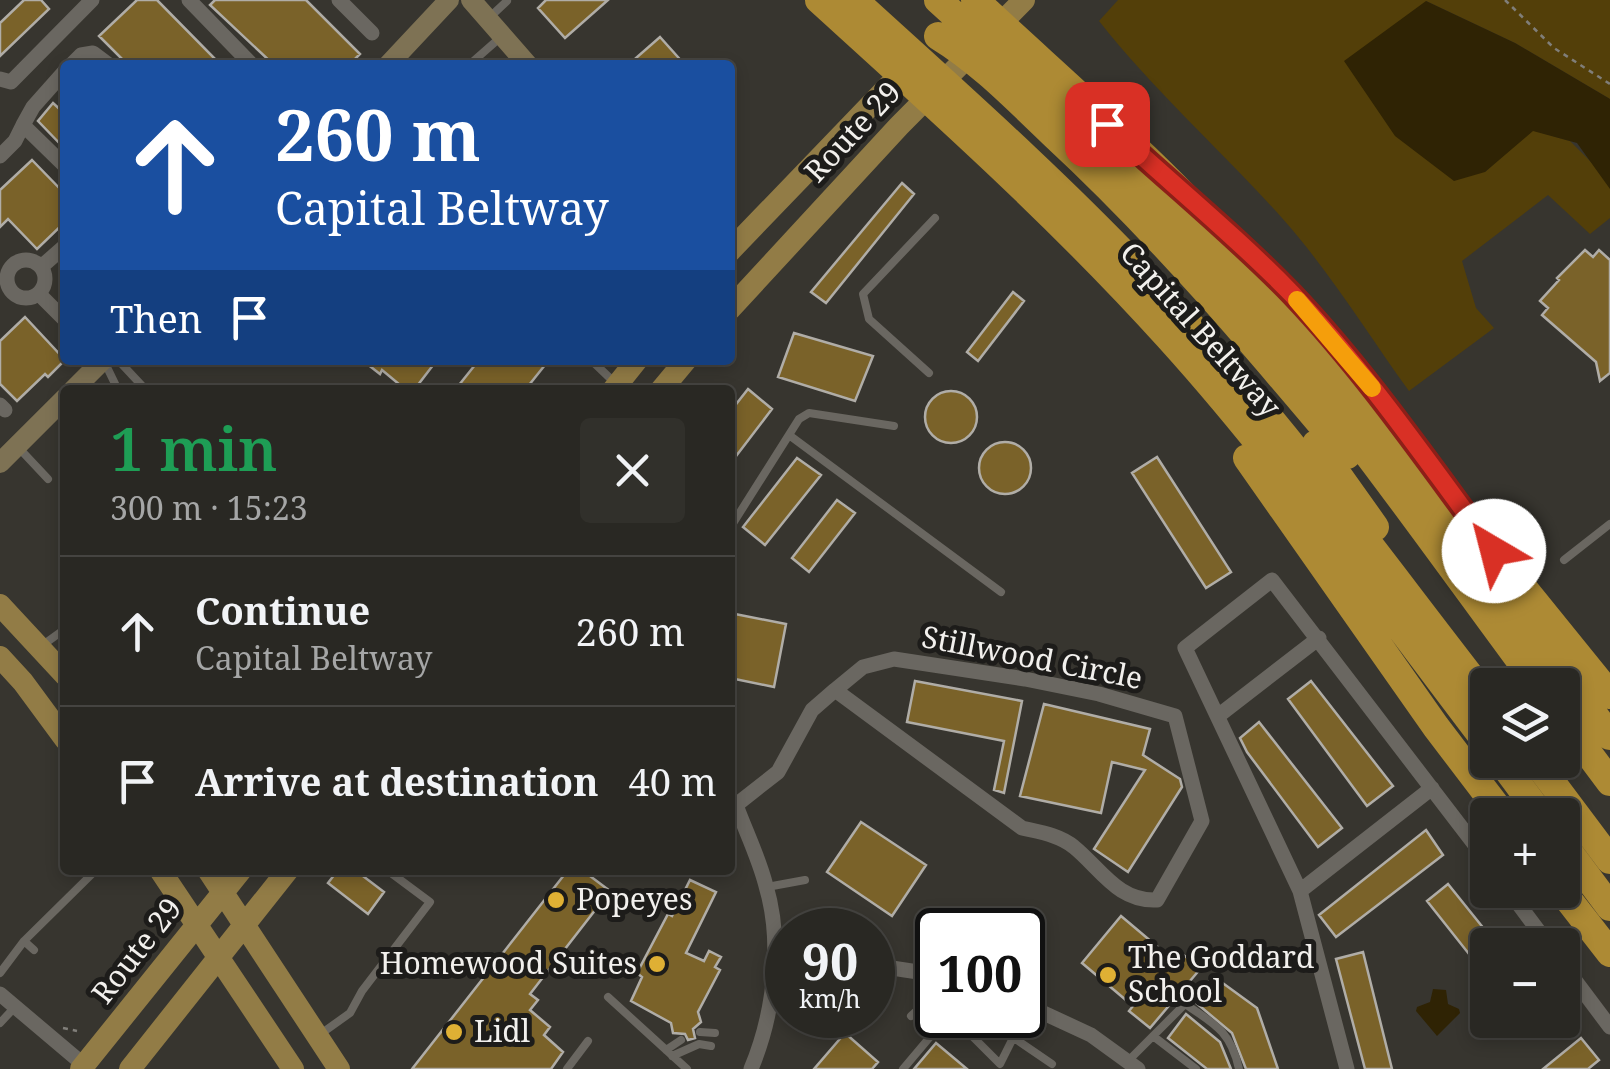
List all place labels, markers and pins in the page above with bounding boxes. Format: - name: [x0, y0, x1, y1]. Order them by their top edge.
- pin: [1065, 82, 1150, 167]
- place label: Popeyes: [576, 878, 692, 919]
- marker: Popeyes: [545, 889, 567, 911]
- place label: The Goddard School: [1128, 936, 1314, 1011]
- place label: Homewood Suites: [380, 942, 637, 983]
- marker: Homewood Suites: [646, 953, 668, 975]
- marker: The Goddard School: [1097, 964, 1119, 986]
- place label: Lidl: [474, 1010, 530, 1051]
- marker: Lidl: [443, 1021, 465, 1043]

